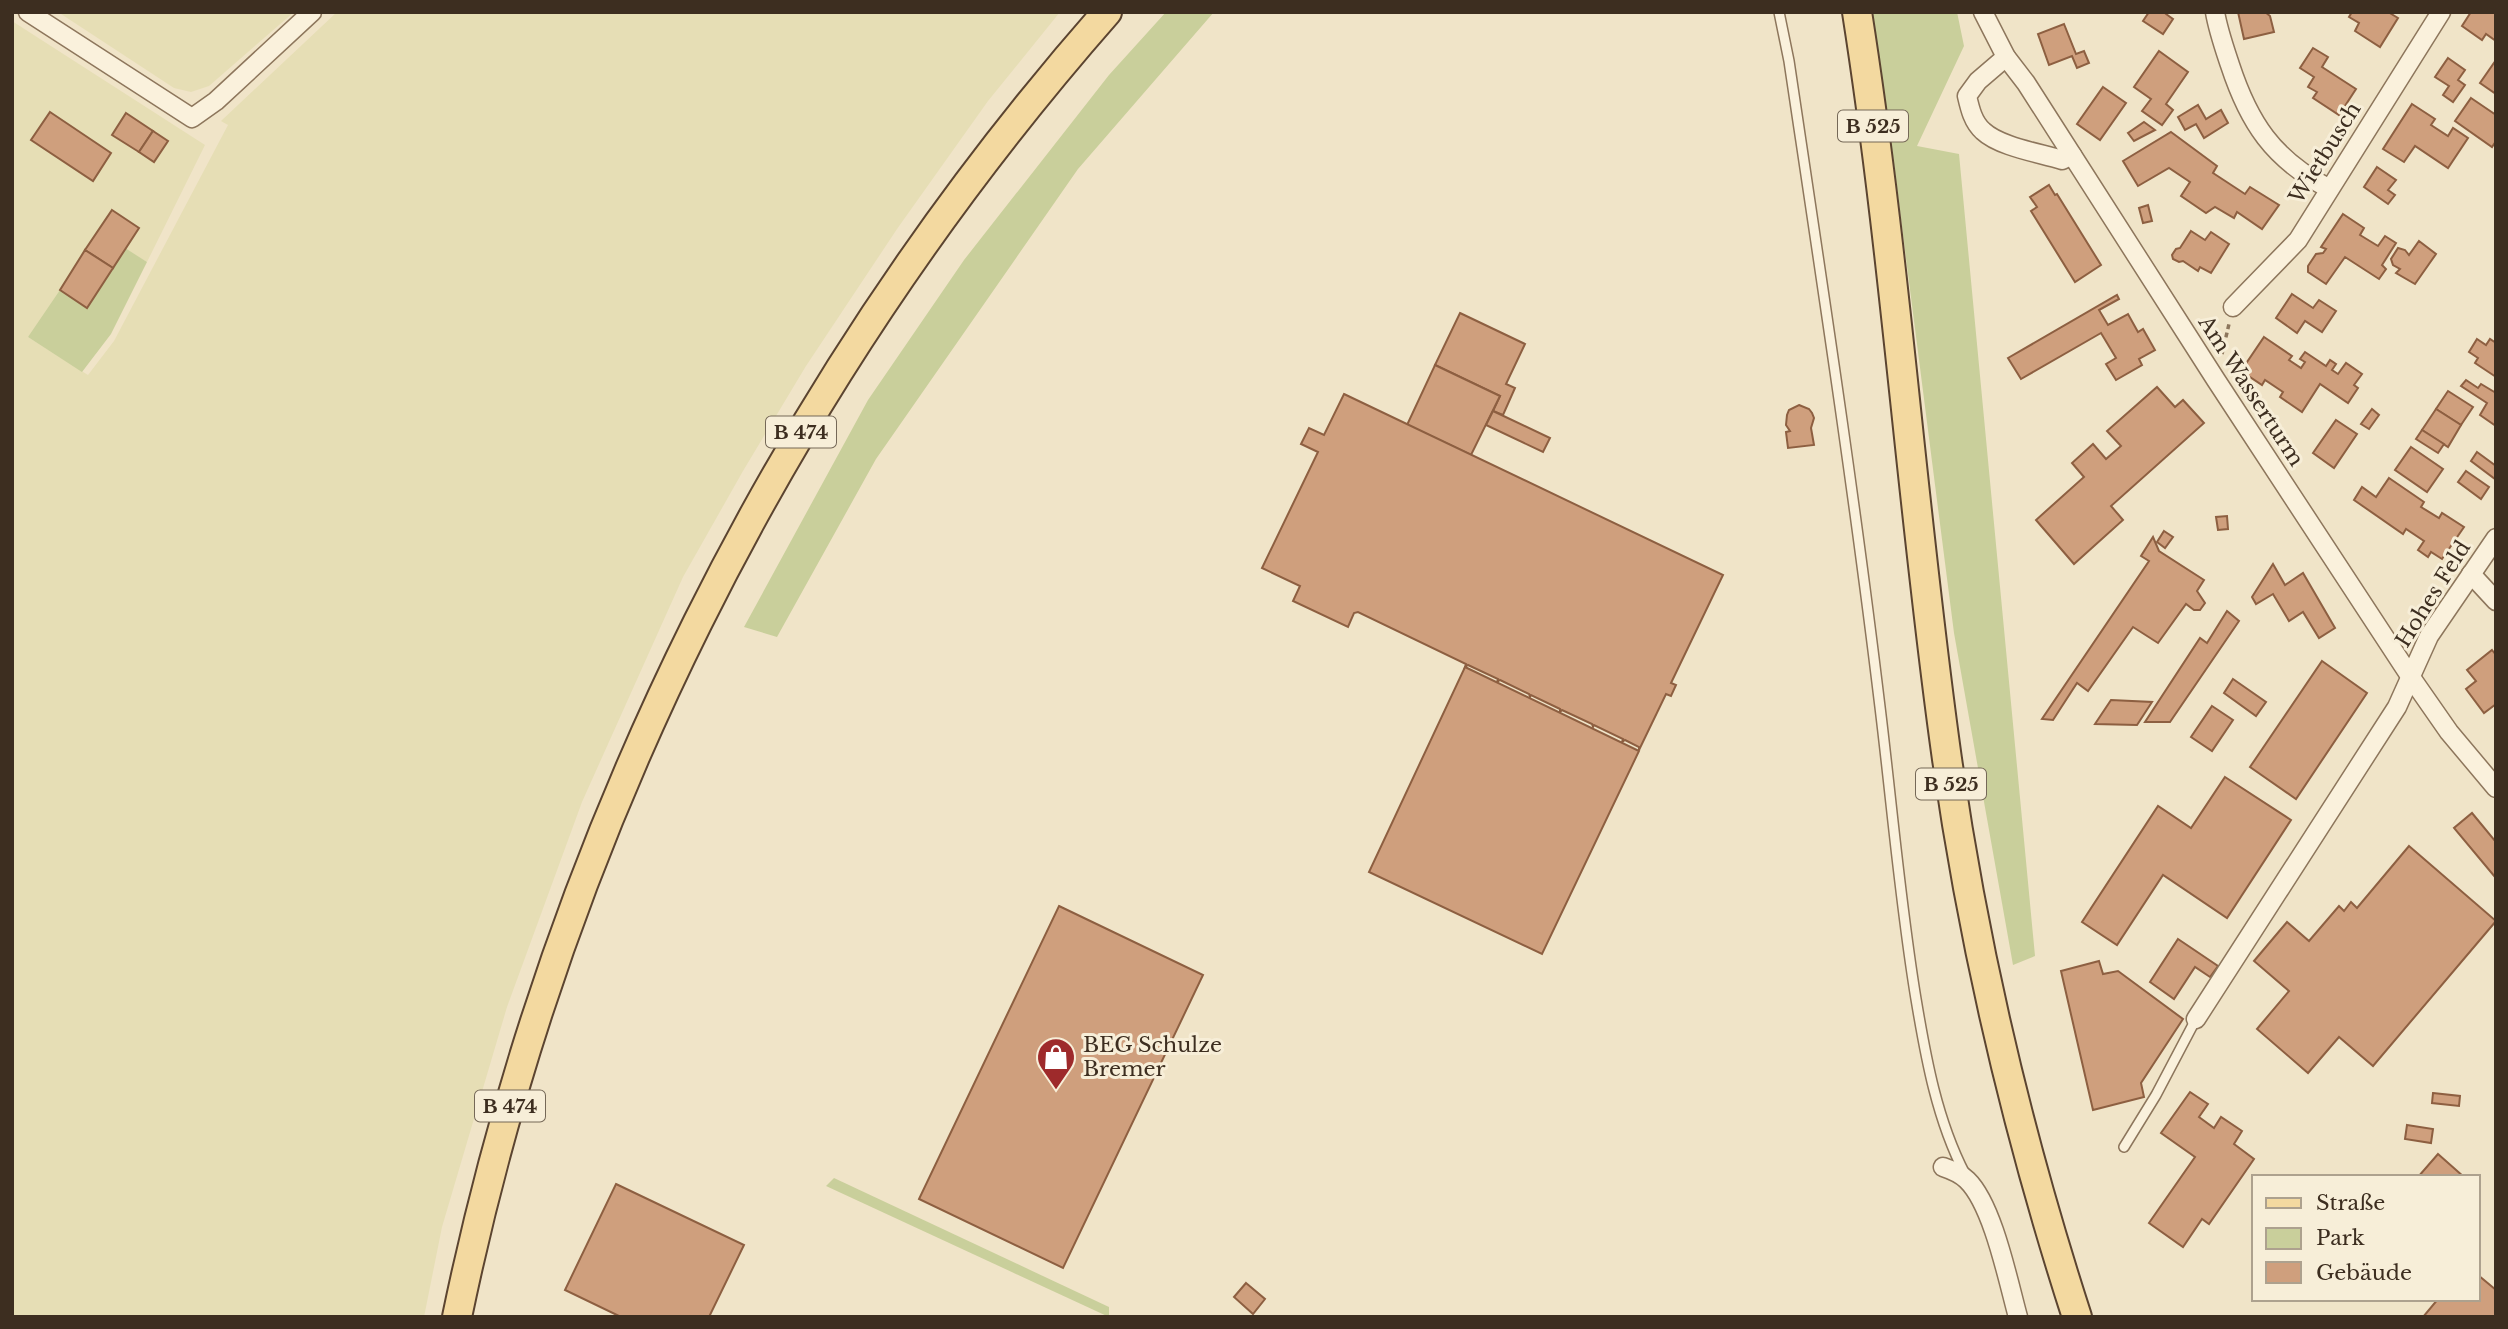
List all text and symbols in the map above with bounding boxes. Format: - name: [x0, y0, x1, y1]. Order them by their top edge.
- street label: Wietbusch: [2283, 97, 2366, 209]
- road number: B 525: [1838, 110, 1908, 142]
- street label: Am Wasserturm: [2192, 310, 2310, 471]
- road number: B 474: [766, 416, 836, 448]
- street label: Hohes Feld: [2390, 536, 2476, 652]
- road number: B 525: [1916, 768, 1986, 800]
- place label: BEG Schulze Bremer: [1083, 1032, 1222, 1082]
- shop icon: BEG Schulze Bremer: [1035, 1036, 1077, 1091]
- road number: B 474: [475, 1090, 545, 1122]
- legend: [2252, 1175, 2480, 1301]
- text: Straße: [2316, 1190, 2385, 1216]
- text: Park: [2316, 1225, 2365, 1251]
- text: Gebäude: [2316, 1260, 2412, 1286]

